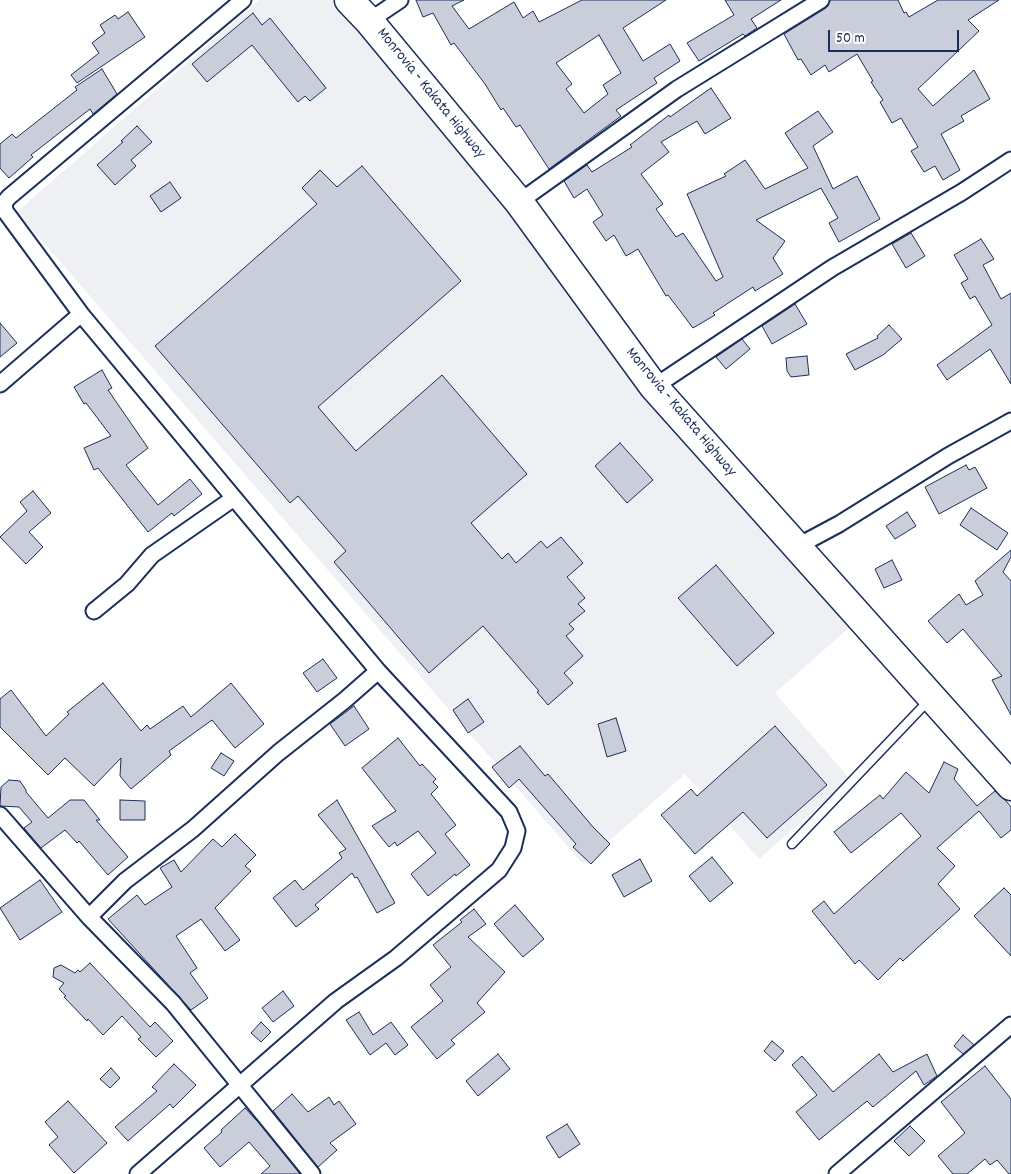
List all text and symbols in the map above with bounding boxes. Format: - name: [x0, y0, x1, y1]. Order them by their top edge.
- scale bar: [831, 20, 962, 52]
- street label: Monrovia - Kakata Highway: [371, 25, 489, 163]
- text: 50 m: [836, 28, 865, 50]
- street label: Monrovia - Kakata Highway: [620, 345, 740, 481]

